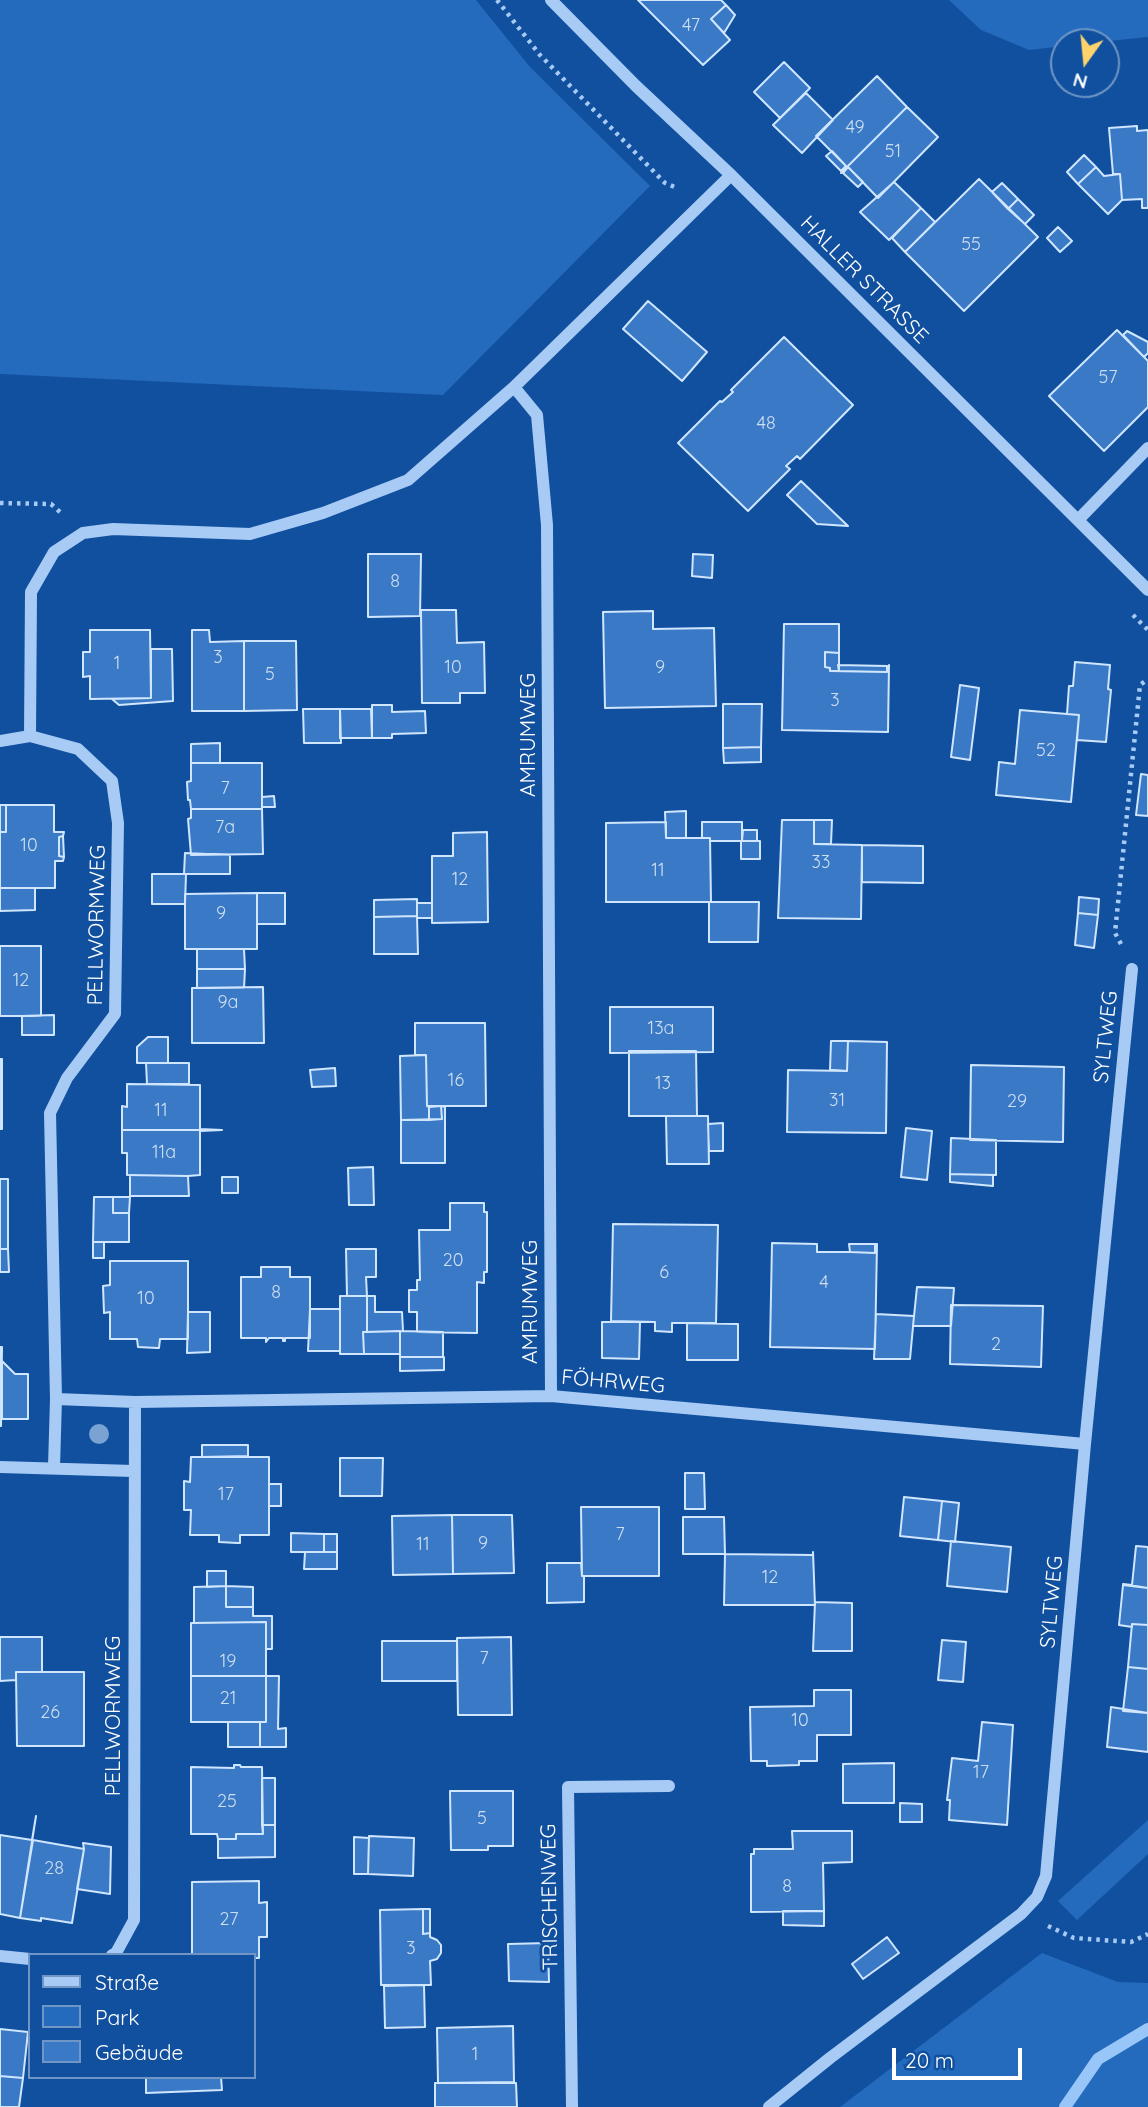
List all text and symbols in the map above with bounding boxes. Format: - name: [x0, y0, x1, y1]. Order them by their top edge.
- house number: 47: [682, 15, 700, 37]
- north arrow: [1050, 28, 1120, 98]
- text: N: [1070, 68, 1090, 95]
- house number: 49: [845, 117, 865, 139]
- house number: 51: [885, 141, 901, 163]
- street label: HALLER STRASSE: [795, 211, 933, 349]
- house number: 55: [961, 234, 981, 256]
- house number: 57: [1098, 367, 1118, 389]
- house number: 48: [756, 413, 776, 435]
- house number: 8: [390, 571, 400, 593]
- house number: 3: [213, 647, 223, 669]
- house number: 1: [114, 653, 120, 675]
- house number: 10: [444, 657, 462, 679]
- house number: 9: [655, 657, 665, 679]
- house number: 5: [265, 664, 275, 686]
- street label: AMRUMWEG: [516, 673, 542, 797]
- house number: 3: [830, 690, 840, 712]
- house number: 52: [1036, 740, 1056, 762]
- house number: 7: [220, 778, 230, 800]
- house number: 7a: [215, 817, 235, 839]
- house number: 10: [20, 835, 38, 857]
- street label: PELLWORMWEG: [83, 844, 111, 1006]
- house number: 33: [812, 852, 830, 874]
- house number: 11: [651, 860, 665, 882]
- house number: 12: [452, 869, 468, 891]
- house number: 9: [216, 903, 226, 925]
- house number: 12: [13, 970, 29, 992]
- street label: SYLTWEG: [1089, 990, 1123, 1084]
- house number: 9a: [218, 992, 238, 1014]
- house number: 13a: [648, 1018, 674, 1040]
- house number: 16: [448, 1070, 464, 1092]
- house number: 13: [655, 1073, 671, 1095]
- house number: 31: [829, 1090, 845, 1112]
- house number: 29: [1007, 1091, 1027, 1113]
- house number: 11: [154, 1100, 168, 1122]
- house number: 11a: [152, 1142, 176, 1164]
- street label: AMRUMWEG: [518, 1240, 544, 1364]
- house number: 20: [443, 1250, 463, 1272]
- house number: 6: [659, 1262, 669, 1284]
- house number: 4: [819, 1272, 829, 1294]
- house number: 8: [271, 1282, 281, 1304]
- house number: 10: [137, 1288, 155, 1310]
- house number: 2: [991, 1334, 1001, 1356]
- street label: FÖHRWEG: [560, 1365, 666, 1399]
- house number: 17: [218, 1484, 234, 1506]
- house number: 7: [615, 1524, 625, 1546]
- house number: 9: [478, 1533, 488, 1555]
- house number: 11: [416, 1534, 430, 1556]
- street label: SYLTWEG: [1035, 1555, 1069, 1649]
- house number: 12: [762, 1567, 778, 1589]
- street label: PELLWORMWEG: [101, 1636, 127, 1796]
- house number: 7: [479, 1648, 489, 1670]
- house number: 19: [220, 1651, 236, 1673]
- house number: 21: [220, 1688, 236, 1710]
- house number: 26: [40, 1702, 60, 1724]
- house number: 10: [791, 1710, 809, 1732]
- house number: 17: [973, 1762, 989, 1784]
- house number: 25: [217, 1791, 237, 1813]
- house number: 5: [477, 1808, 487, 1830]
- street label: TRISCHENWEG: [536, 1823, 564, 1971]
- house number: 28: [44, 1858, 64, 1880]
- house number: 8: [782, 1876, 792, 1898]
- house number: 27: [220, 1909, 238, 1931]
- house number: 3: [406, 1938, 416, 1960]
- legend: [28, 1953, 256, 2079]
- text: Straße: [95, 1969, 159, 1995]
- text: Park: [95, 2004, 139, 2030]
- scale bar: [896, 2034, 1026, 2078]
- text: Gebäude: [95, 2039, 183, 2065]
- house number: 1: [472, 2044, 478, 2066]
- text: 20 m: [905, 2047, 954, 2073]

